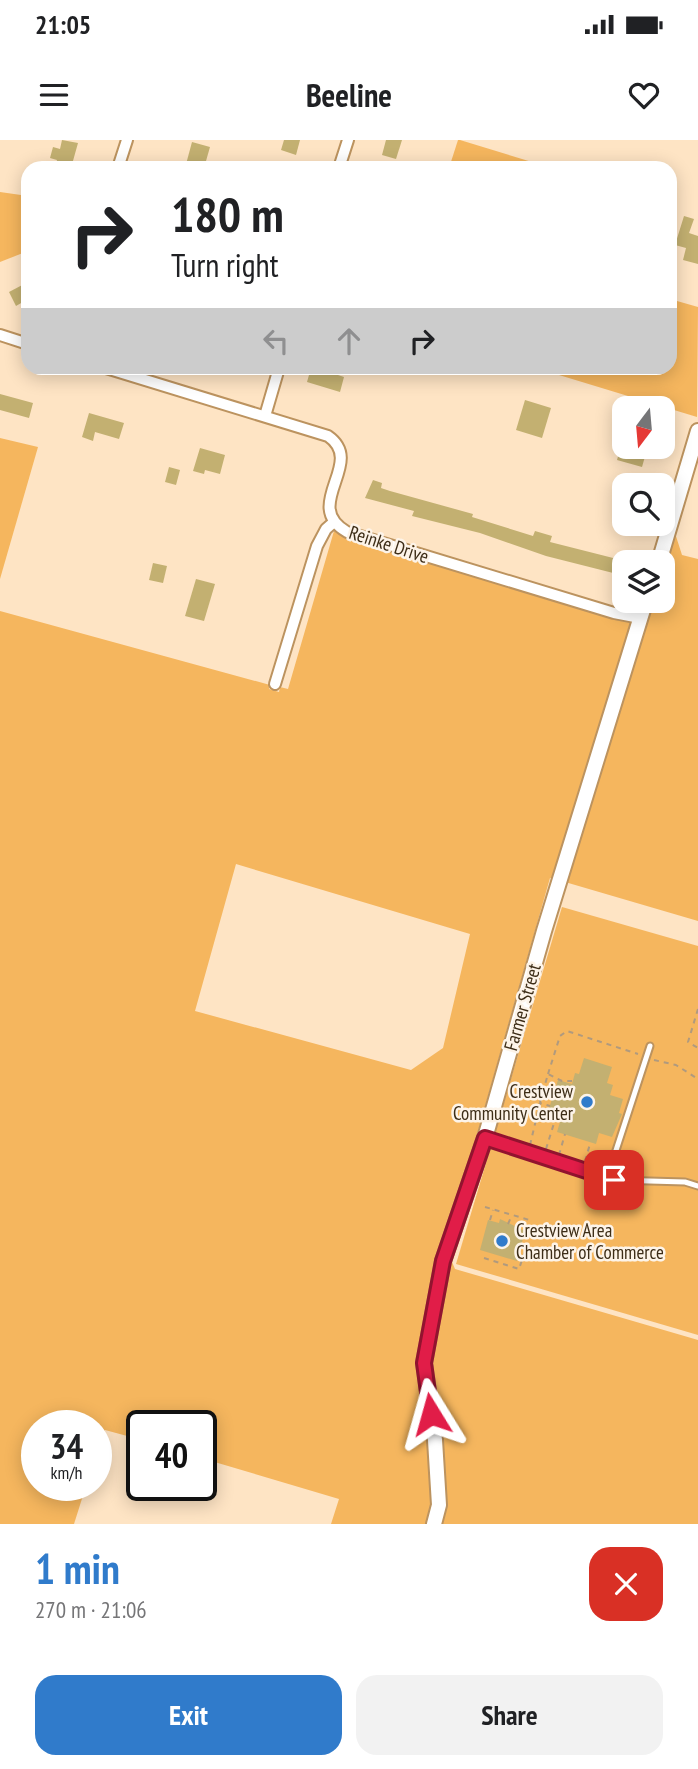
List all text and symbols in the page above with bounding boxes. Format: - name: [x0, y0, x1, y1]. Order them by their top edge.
- text: 21:05: [35, 8, 91, 41]
- text: Beeline: [306, 74, 392, 116]
- icon: menu: [35, 76, 73, 114]
- icon: heart: [625, 76, 663, 114]
- text: 180 m: [171, 182, 284, 246]
- icon: right: [56, 189, 147, 280]
- text: Turn right: [171, 244, 279, 286]
- icon: left: [257, 322, 295, 360]
- icon: ahead: [330, 322, 368, 360]
- icon: right: [403, 322, 441, 360]
- north arrow: [612, 396, 676, 458]
- map controls: [612, 396, 675, 613]
- button: search: [612, 473, 675, 536]
- street label: Reinke Drive: [346, 520, 432, 568]
- button: layers: [612, 550, 675, 613]
- street label: Farmer Street: [498, 960, 546, 1053]
- place label: Crestview Community Center: [453, 1079, 574, 1125]
- marker: Crestview Community Center: [579, 1094, 595, 1110]
- pin: [584, 1150, 644, 1210]
- icon: arrive: [595, 1161, 633, 1199]
- place label: Crestview Area Chamber of Commerce: [516, 1218, 664, 1264]
- marker: Crestview Area Chamber of Commerce: [494, 1233, 510, 1249]
- position arrow: [394, 1377, 468, 1451]
- speed limit sign: 40: [126, 1410, 217, 1501]
- text: 34: [50, 1423, 83, 1469]
- text: km/h: [51, 1461, 82, 1484]
- text: 1 min: [35, 1541, 120, 1596]
- button: close: [589, 1547, 663, 1621]
- text: 270 m · 21:06: [35, 1595, 147, 1624]
- button: Exit: [35, 1675, 342, 1755]
- button: Share: [356, 1675, 663, 1755]

